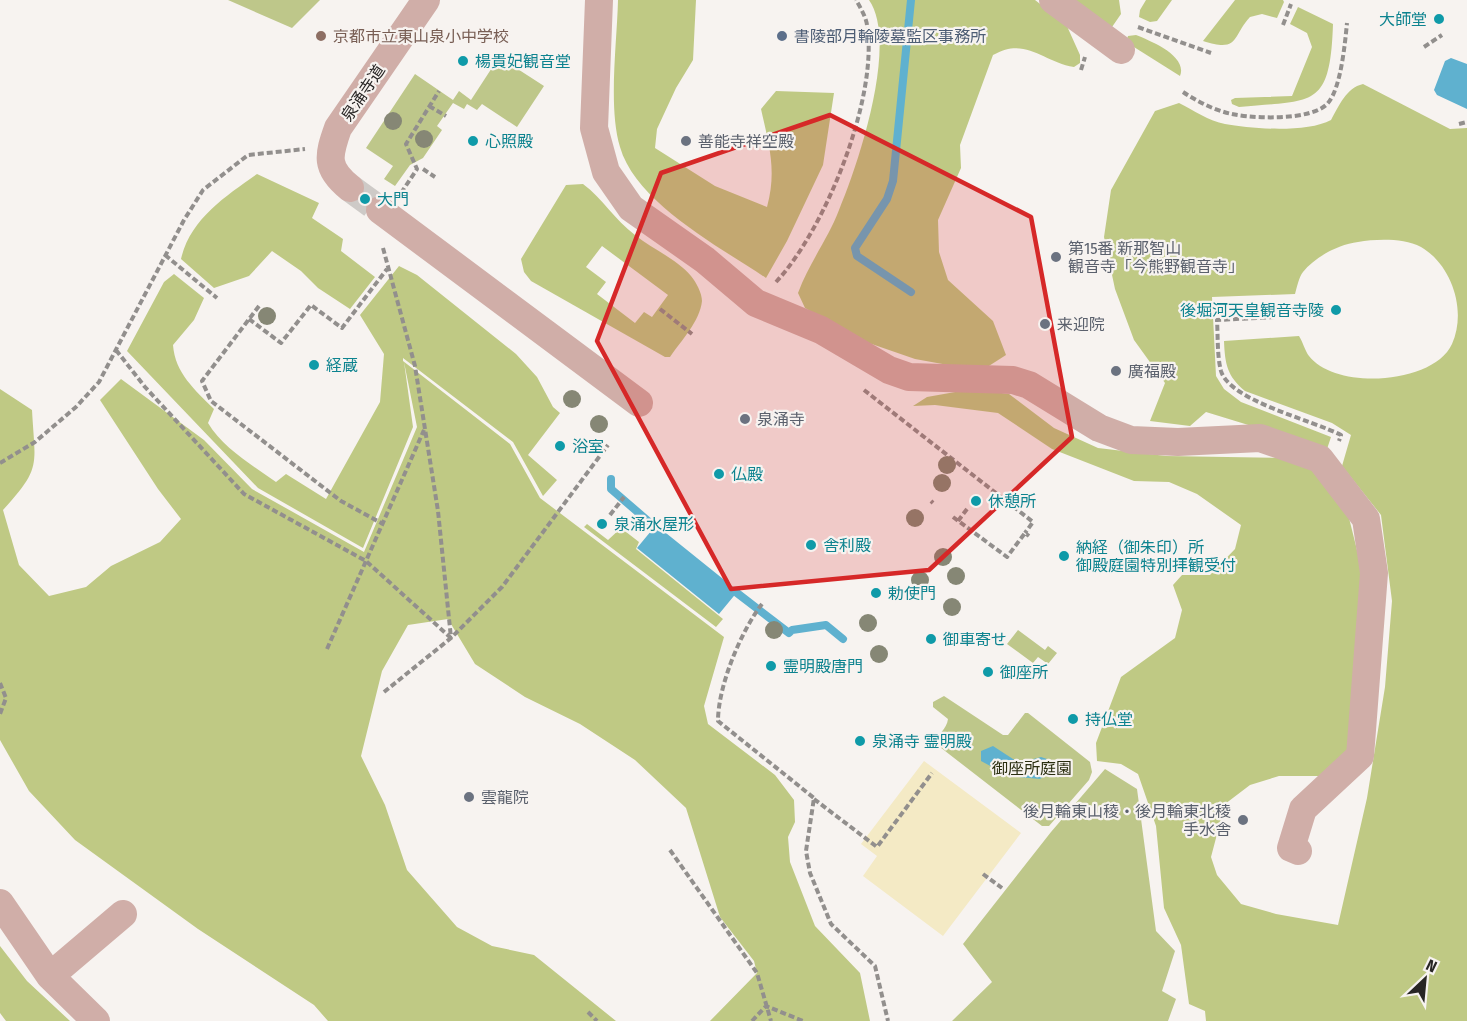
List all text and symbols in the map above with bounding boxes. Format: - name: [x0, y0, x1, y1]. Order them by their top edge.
- place label: 大師堂: [1379, 10, 1427, 29]
- marker: 大師堂: [1432, 12, 1446, 26]
- place label: 京都市立東山泉小中学校: [333, 27, 509, 46]
- place label: 書陵部月輪陵墓監区事務所: [794, 27, 986, 46]
- marker: 京都市立東山泉小中学校: [314, 29, 328, 43]
- marker: 書陵部月輪陵墓監区事務所: [775, 29, 789, 43]
- place label: 楊貴妃観音堂: [475, 52, 571, 71]
- marker: 楊貴妃観音堂: [456, 54, 470, 68]
- street label: 泉涌寺道: [337, 61, 389, 125]
- place label: 心照殿: [485, 132, 533, 151]
- place label: 善能寺祥空殿: [698, 132, 794, 151]
- marker: 心照殿: [466, 134, 480, 148]
- marker: 善能寺祥空殿: [679, 134, 693, 148]
- place label: 大門: [377, 190, 409, 209]
- marker: 大門: [358, 192, 372, 206]
- place label: 第15番 新那智山 観音寺「今熊野観音寺」: [1068, 239, 1244, 276]
- marker: 第15番 新那智山 観音寺「今熊野観音寺」: [1049, 250, 1063, 264]
- place label: 後堀河天皇観音寺陵: [1180, 301, 1324, 320]
- marker: 後堀河天皇観音寺陵: [1329, 303, 1343, 317]
- place label: 来迎院: [1057, 315, 1105, 334]
- marker: 来迎院: [1038, 317, 1052, 331]
- place label: 経蔵: [326, 356, 358, 375]
- marker: 経蔵: [307, 358, 321, 372]
- place label: 廣福殿: [1128, 362, 1176, 381]
- marker: 廣福殿: [1109, 364, 1123, 378]
- place label: 泉涌寺: [757, 410, 805, 429]
- marker: 泉涌寺: [738, 412, 752, 426]
- place label: 浴室: [572, 437, 604, 456]
- marker: 浴室: [553, 439, 567, 453]
- place label: 仏殿: [731, 465, 763, 484]
- marker: 仏殿: [712, 467, 726, 481]
- place label: 休憩所: [988, 492, 1036, 511]
- marker: 休憩所: [969, 494, 983, 508]
- place label: 泉涌水屋形: [614, 515, 694, 534]
- marker: 泉涌水屋形: [595, 517, 609, 531]
- place label: 舎利殿: [823, 536, 871, 555]
- marker: 舎利殿: [804, 538, 818, 552]
- place label: 納経（御朱印）所 御殿庭園特別拝観受付: [1076, 538, 1236, 575]
- marker: 納経（御朱印）所 御殿庭園特別拝観受付: [1057, 549, 1071, 563]
- place label: 勅使門: [888, 584, 936, 603]
- marker: 勅使門: [869, 586, 883, 600]
- place label: 御車寄せ: [943, 630, 1007, 649]
- marker: 御車寄せ: [924, 632, 938, 646]
- place label: 霊明殿唐門: [783, 657, 863, 676]
- marker: 霊明殿唐門: [764, 659, 778, 673]
- place label: 御座所: [1000, 663, 1048, 682]
- marker: 御座所: [981, 665, 995, 679]
- place label: 持仏堂: [1085, 710, 1133, 729]
- marker: 持仏堂: [1066, 712, 1080, 726]
- place label: 泉涌寺 霊明殿: [872, 732, 972, 751]
- marker: 泉涌寺 霊明殿: [853, 734, 867, 748]
- park label: 御座所庭園: [992, 759, 1072, 778]
- place label: 雲龍院: [481, 788, 529, 807]
- marker: 雲龍院: [462, 790, 476, 804]
- place label: 後月輪東山稜・後月輪東北稜 手水舎: [1023, 802, 1231, 839]
- marker: 後月輪東山稜・後月輪東北稜 手水舎: [1236, 813, 1250, 827]
- north arrow: [1395, 949, 1455, 1009]
- text: N: [1423, 955, 1440, 977]

